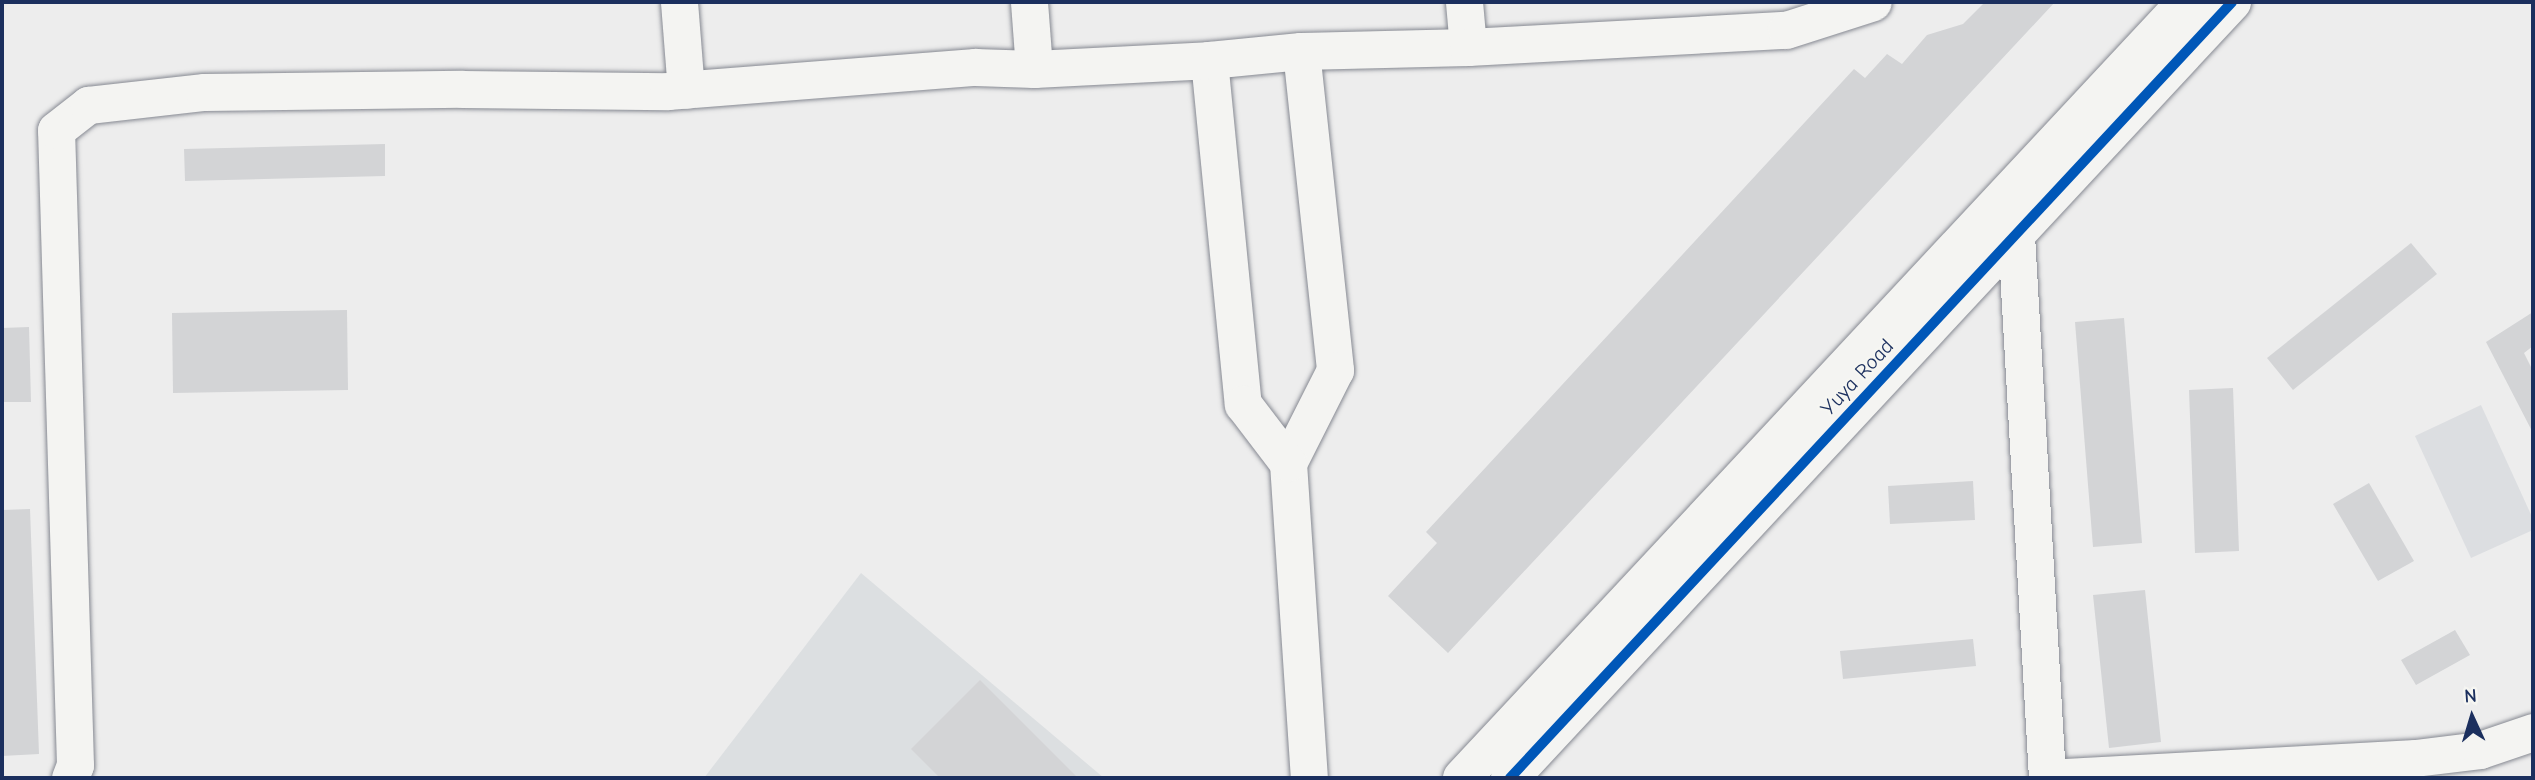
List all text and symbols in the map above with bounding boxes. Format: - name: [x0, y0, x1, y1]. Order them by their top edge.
- street label: Yuya Road: [1815, 333, 1899, 421]
- north arrow: [2437, 682, 2507, 752]
- text: N: [2464, 685, 2477, 707]

